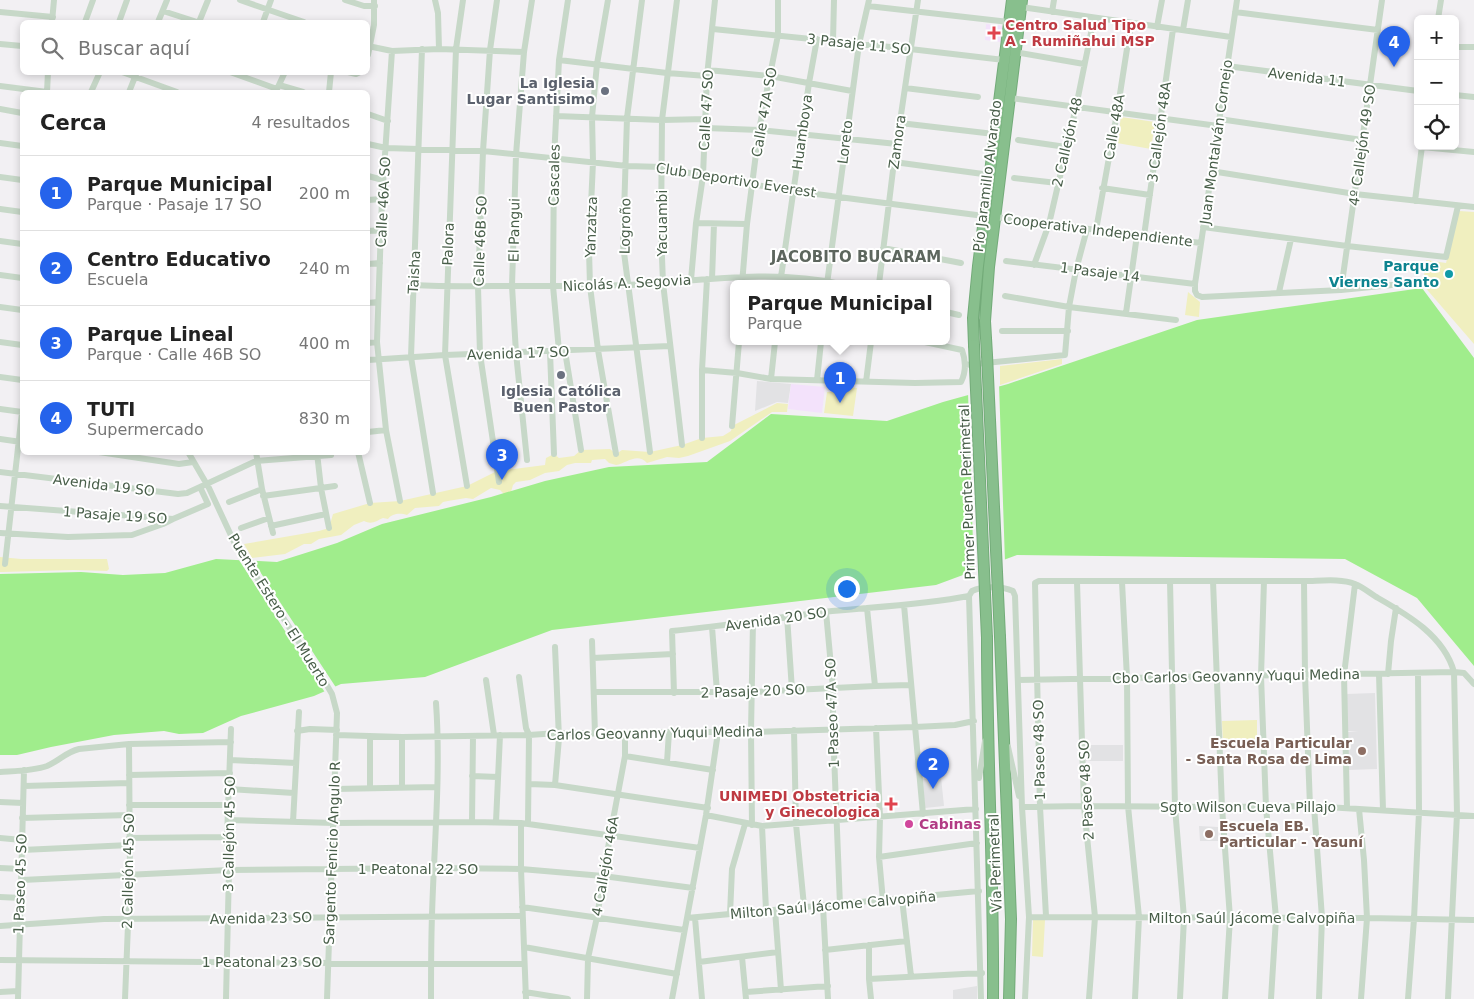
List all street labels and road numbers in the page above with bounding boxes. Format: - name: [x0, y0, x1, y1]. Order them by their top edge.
- street label: 3 Pasaje 11 SO: [806, 31, 912, 57]
- street label: Juan Montalván Cornejo: [1196, 59, 1235, 226]
- street label: Avenida 11: [1267, 64, 1347, 90]
- street label: Calle 47A SO: [748, 66, 780, 158]
- street label: Calle 47 SO: [696, 69, 716, 151]
- street label: 3 Callejón 48A: [1144, 80, 1174, 183]
- street label: 4º Callejón 49 SO: [1346, 83, 1378, 207]
- street label: Calle 48A: [1100, 92, 1128, 161]
- street label: Huamboya: [789, 93, 815, 171]
- street label: 2 Callejón 48: [1049, 96, 1085, 188]
- street label: Pío Jaramillo Alvarado: [970, 99, 1004, 253]
- street label: Zamora: [885, 114, 909, 170]
- street label: Loreto: [834, 119, 856, 165]
- street label: Cascales: [545, 144, 563, 206]
- street label: Calle 46A SO: [373, 156, 393, 248]
- street label: Club Deportivo Everest: [655, 159, 818, 201]
- street label: Yacuambi: [654, 190, 670, 257]
- street label: Calle 46B SO: [470, 195, 490, 287]
- street label: Yanzatza: [582, 196, 600, 259]
- street label: El Pangui: [505, 198, 523, 262]
- street label: Logroño: [617, 198, 633, 254]
- street label: Cooperativa Independiente: [1002, 210, 1194, 250]
- street label: Palora: [439, 222, 457, 266]
- street label: Taisha: [405, 250, 423, 295]
- street label: 1 Pasaje 14: [1059, 259, 1141, 285]
- street label: Nicolás A. Segovia: [562, 272, 692, 294]
- street label: Avenida 17 SO: [466, 343, 570, 363]
- street label: Primer Puente Perimetral: [956, 404, 978, 580]
- street label: Avenida 19 SO: [52, 471, 156, 499]
- street label: 1 Pasaje 19 SO: [62, 503, 168, 527]
- street label: Puente Estero - El Muerto: [225, 530, 333, 690]
- street label: Avenida 20 SO: [724, 604, 828, 634]
- street label: 1 Paseo 47A SO: [822, 658, 842, 768]
- street label: Cbo Carlos Geovanny Yuqui Medina: [1112, 666, 1360, 686]
- street label: 2 Pasaje 20 SO: [700, 681, 806, 701]
- street label: 1 Paseo 48 SO: [1030, 699, 1048, 801]
- street label: Carlos Geovanny Yuqui Medina: [547, 723, 763, 743]
- street label: 2 Paseo 48 SO: [1075, 739, 1097, 841]
- street label: Sargento Fenicio Angulo R: [321, 761, 343, 945]
- street label: 3 Callejón 45 SO: [220, 776, 238, 892]
- street label: Sgto Wilson Cueva Pillajo: [1160, 799, 1336, 815]
- street label: 2 Callejón 45 SO: [119, 813, 137, 929]
- street label: Vía Perimetral: [985, 813, 1005, 913]
- street label: 4 Callejón 46A: [588, 814, 622, 917]
- street label: 1 Paseo 45 SO: [10, 833, 30, 935]
- street label: 1 Peatonal 22 SO: [358, 861, 478, 877]
- street label: Milton Saúl Jácome Calvopiña: [729, 888, 937, 922]
- street label: Avenida 23 SO: [210, 909, 312, 927]
- street label: Milton Saúl Jácome Calvopiña: [1149, 910, 1355, 926]
- street label: 1 Peatonal 23 SO: [202, 954, 322, 970]

